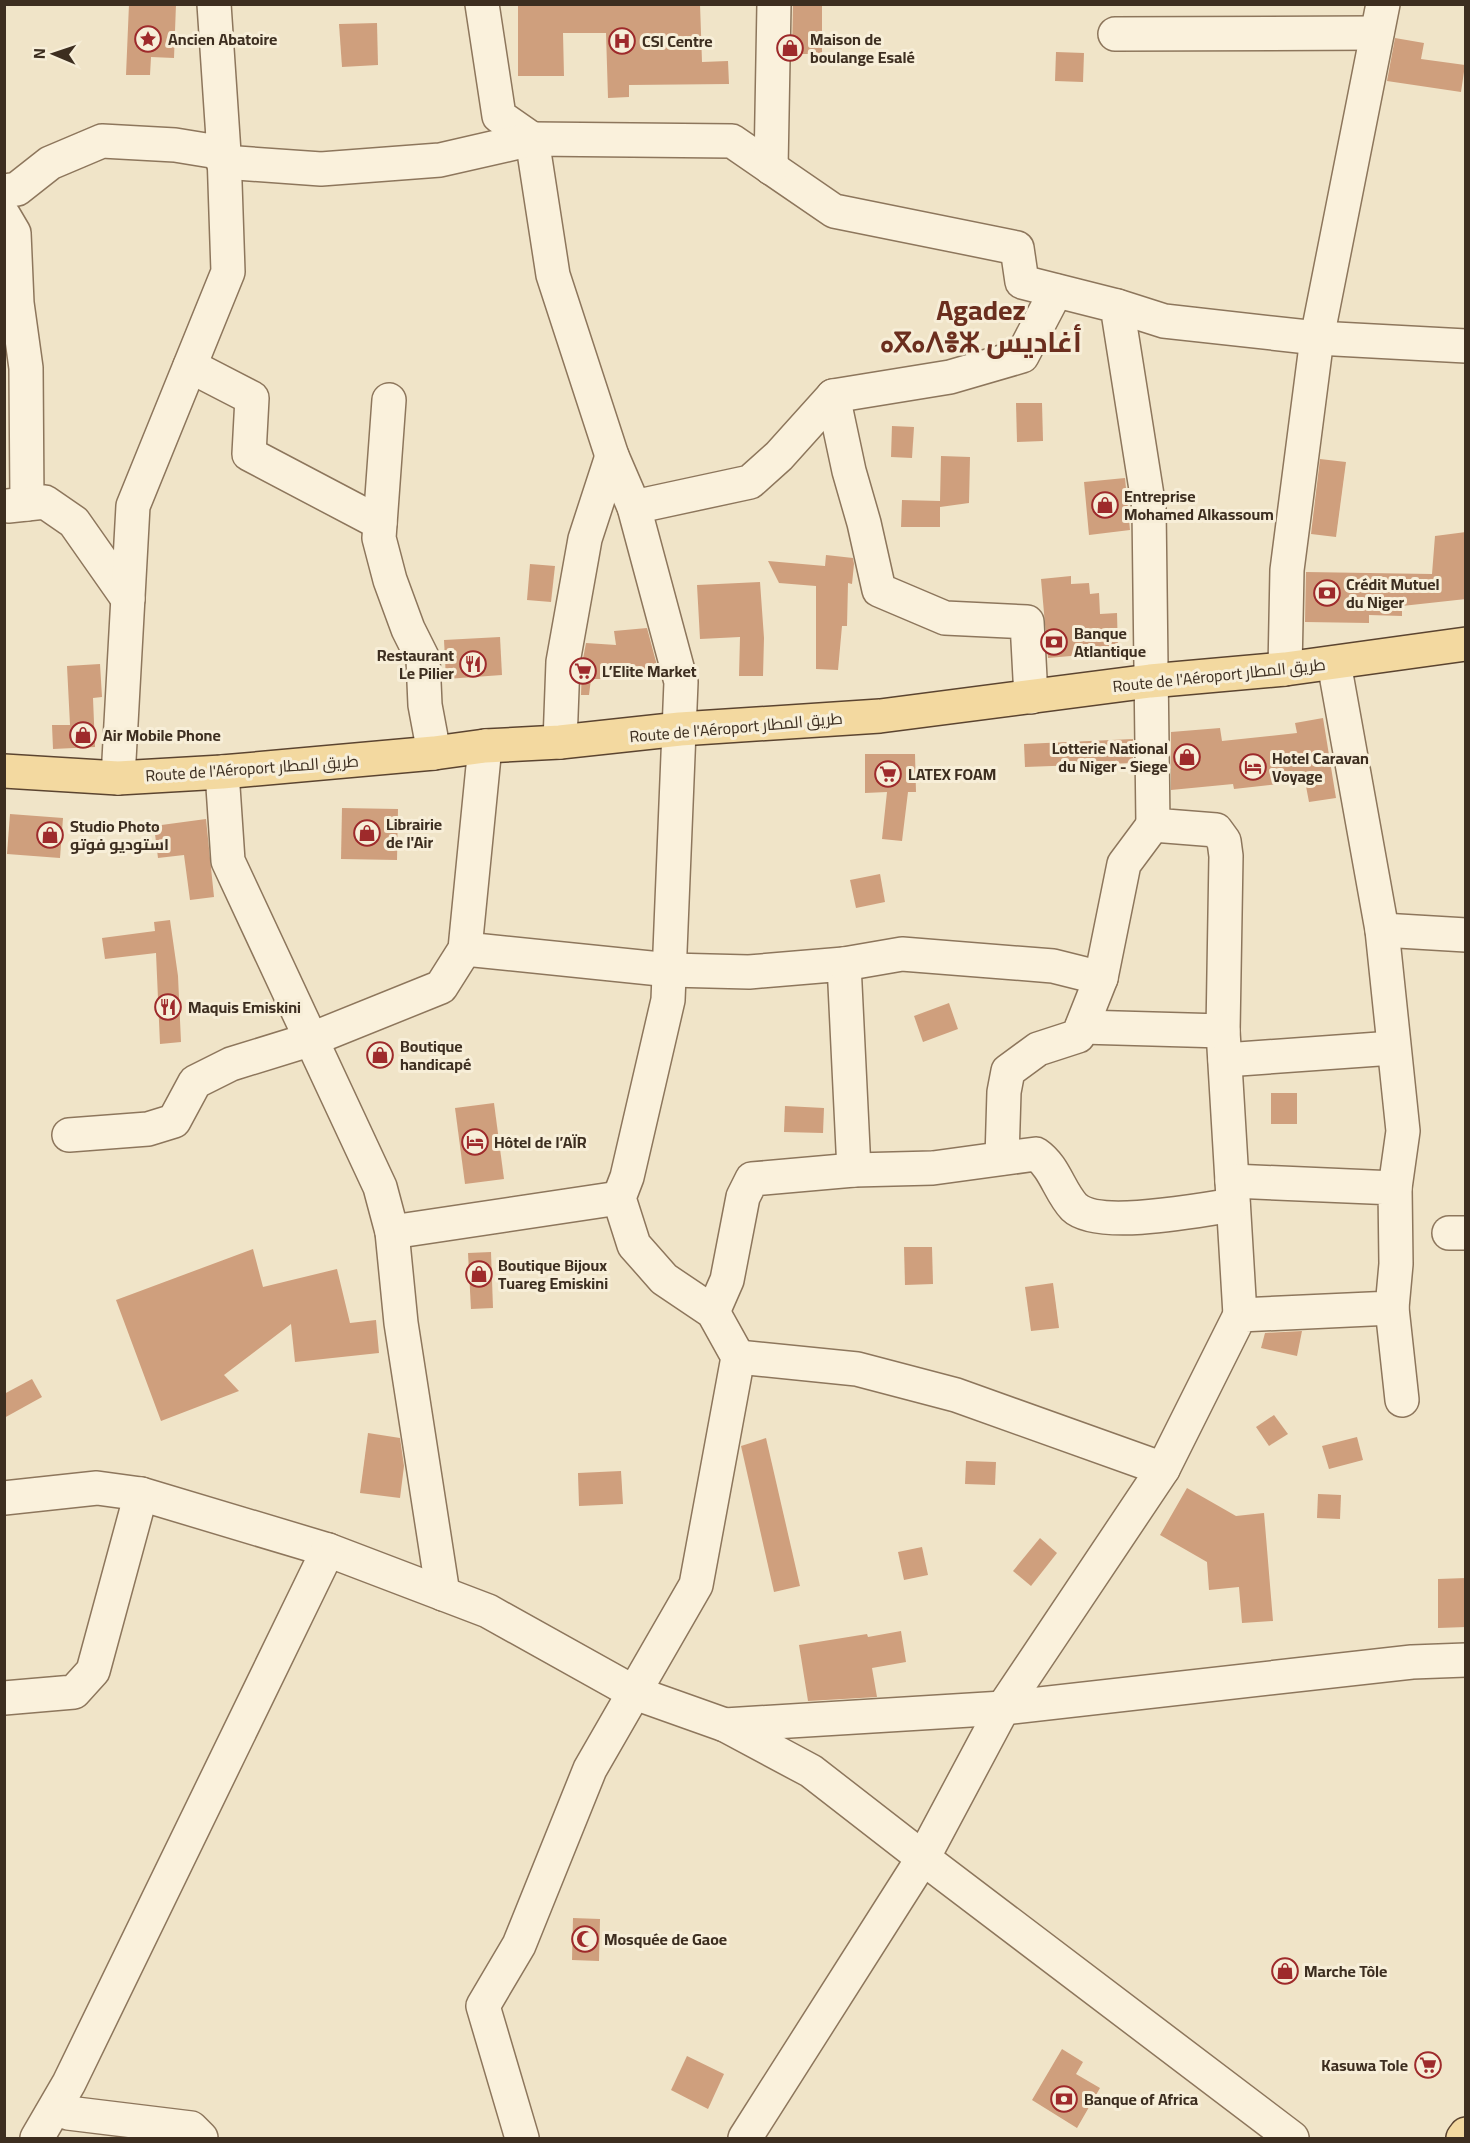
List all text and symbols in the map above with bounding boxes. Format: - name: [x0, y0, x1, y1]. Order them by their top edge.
- north arrow: [24, 24, 84, 84]
- place icon: Ancien Abatoire: [133, 24, 163, 54]
- place label: Ancien Abatoire: [168, 24, 277, 54]
- place label: Maison de boulange Esalé: [810, 24, 915, 72]
- hospital icon: CSI Centre: [607, 26, 637, 56]
- place label: CSI Centre: [642, 26, 713, 56]
- shop icon: Maison de boulange Esalé: [775, 33, 805, 63]
- text: N: [24, 48, 54, 59]
- district label: Agadez ⴰⴳⴰⴷⴻⵣ أغاديس: [880, 284, 1082, 368]
- place label: Entreprise Mohamed Alkassoum: [1124, 481, 1274, 529]
- shop icon: Entreprise Mohamed Alkassoum: [1090, 490, 1120, 520]
- place label: Crédit Mutuel du Niger: [1346, 569, 1440, 617]
- bank icon: Crédit Mutuel du Niger: [1312, 578, 1342, 608]
- place label: Banque Atlantique: [1074, 618, 1146, 666]
- bank icon: Banque Atlantique: [1039, 627, 1069, 657]
- place label: Restaurant Le Pilier: [377, 640, 454, 688]
- restaurant icon: Restaurant Le Pilier: [458, 649, 488, 679]
- street label: Route de l'Aéroport طريق المطار: [1111, 649, 1327, 701]
- supermarket icon: L’Elite Market: [568, 656, 598, 686]
- place label: L’Elite Market: [602, 656, 697, 686]
- street label: Route de l'Aéroport طريق المطار: [628, 703, 844, 751]
- shop icon: Air Mobile Phone: [68, 720, 98, 750]
- place label: Air Mobile Phone: [103, 720, 221, 750]
- place label: Lotterie National du Niger - Siege: [1052, 733, 1168, 781]
- shop icon: Lotterie National du Niger - Siege: [1172, 742, 1202, 772]
- place label: Hotel Caravan Voyage: [1272, 743, 1369, 791]
- street label: Route de l'Aéroport طريق المطار: [144, 746, 360, 790]
- hotel icon: Hotel Caravan Voyage: [1238, 752, 1268, 782]
- supermarket icon: LATEX FOAM: [873, 759, 903, 789]
- place label: LATEX FOAM: [908, 759, 996, 789]
- place label: Librairie de l'Air: [386, 809, 442, 857]
- place label: Studio Photo استوديو فوتو: [70, 811, 169, 859]
- shop icon: Librairie de l'Air: [352, 818, 382, 848]
- shop icon: Studio Photo استوديو فوتو: [35, 820, 65, 850]
- restaurant icon: Maquis Emiskini: [153, 992, 183, 1022]
- place label: Maquis Emiskini: [188, 992, 301, 1022]
- place label: Boutique handicapé: [400, 1031, 471, 1079]
- shop icon: Boutique handicapé: [365, 1040, 395, 1070]
- hotel icon: Hôtel de l’AÏR: [460, 1127, 490, 1157]
- place label: Hôtel de l’AÏR: [494, 1127, 587, 1157]
- place label: Boutique Bijoux Tuareg Emiskini: [498, 1250, 608, 1298]
- shop icon: Boutique Bijoux Tuareg Emiskini: [464, 1259, 494, 1289]
- mosque icon: Mosquée de Gaoe: [570, 1924, 600, 1954]
- place label: Mosquée de Gaoe: [604, 1924, 727, 1954]
- shop icon: Marche Tôle: [1270, 1956, 1300, 1986]
- place label: Marche Tôle: [1304, 1956, 1387, 1986]
- place label: Kasuwa Tole: [1321, 2050, 1408, 2080]
- supermarket icon: Kasuwa Tole: [1413, 2050, 1443, 2080]
- bank icon: Banque of Africa: [1049, 2084, 1079, 2114]
- place label: Banque of Africa: [1084, 2084, 1199, 2114]

